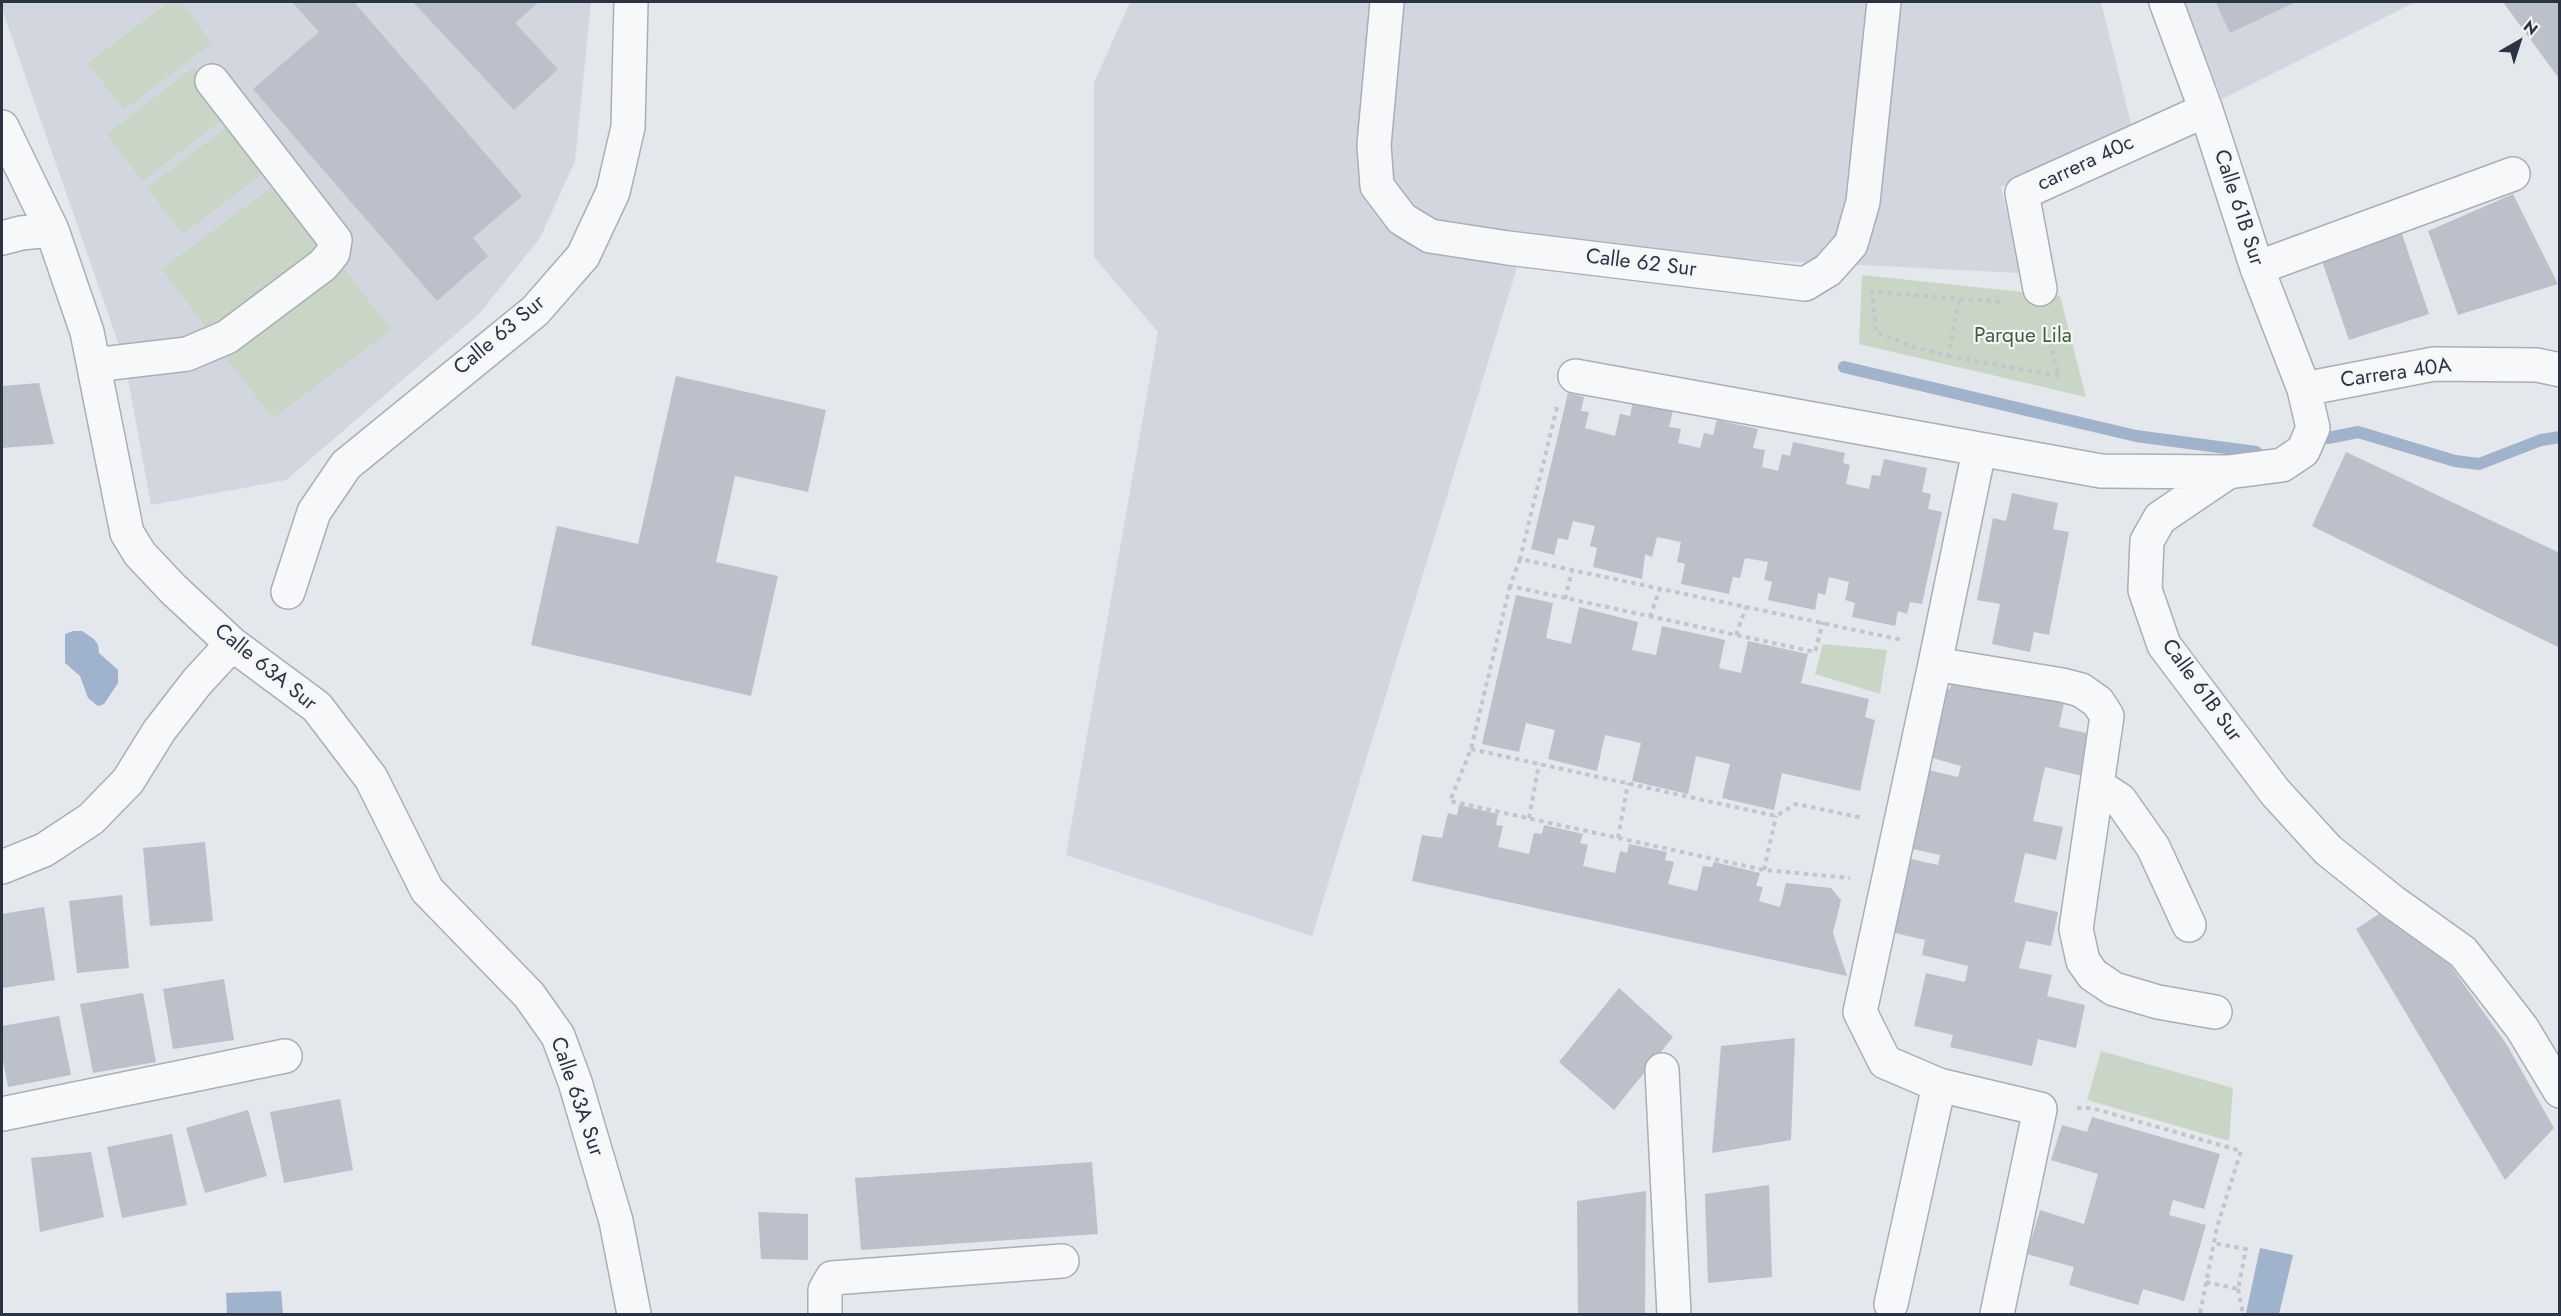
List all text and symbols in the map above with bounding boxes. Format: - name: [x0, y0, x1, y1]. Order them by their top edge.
- north arrow: [2489, 12, 2549, 72]
- text: N: [2518, 15, 2543, 41]
- street label: carrera 40c: [2034, 131, 2138, 197]
- street label: Calle 61B Sur: [2207, 147, 2269, 269]
- street label: Calle 62 Sur: [1584, 245, 1698, 283]
- street label: Calle 63 Sur: [449, 291, 551, 381]
- park label: Parque Lila: [1974, 324, 2072, 350]
- street label: Carrera 40A: [2339, 354, 2453, 394]
- street label: Calle 63A Sur: [209, 619, 321, 717]
- street label: Calle 61B Sur: [2155, 635, 2247, 747]
- street label: Calle 63A Sur: [544, 1034, 608, 1160]

